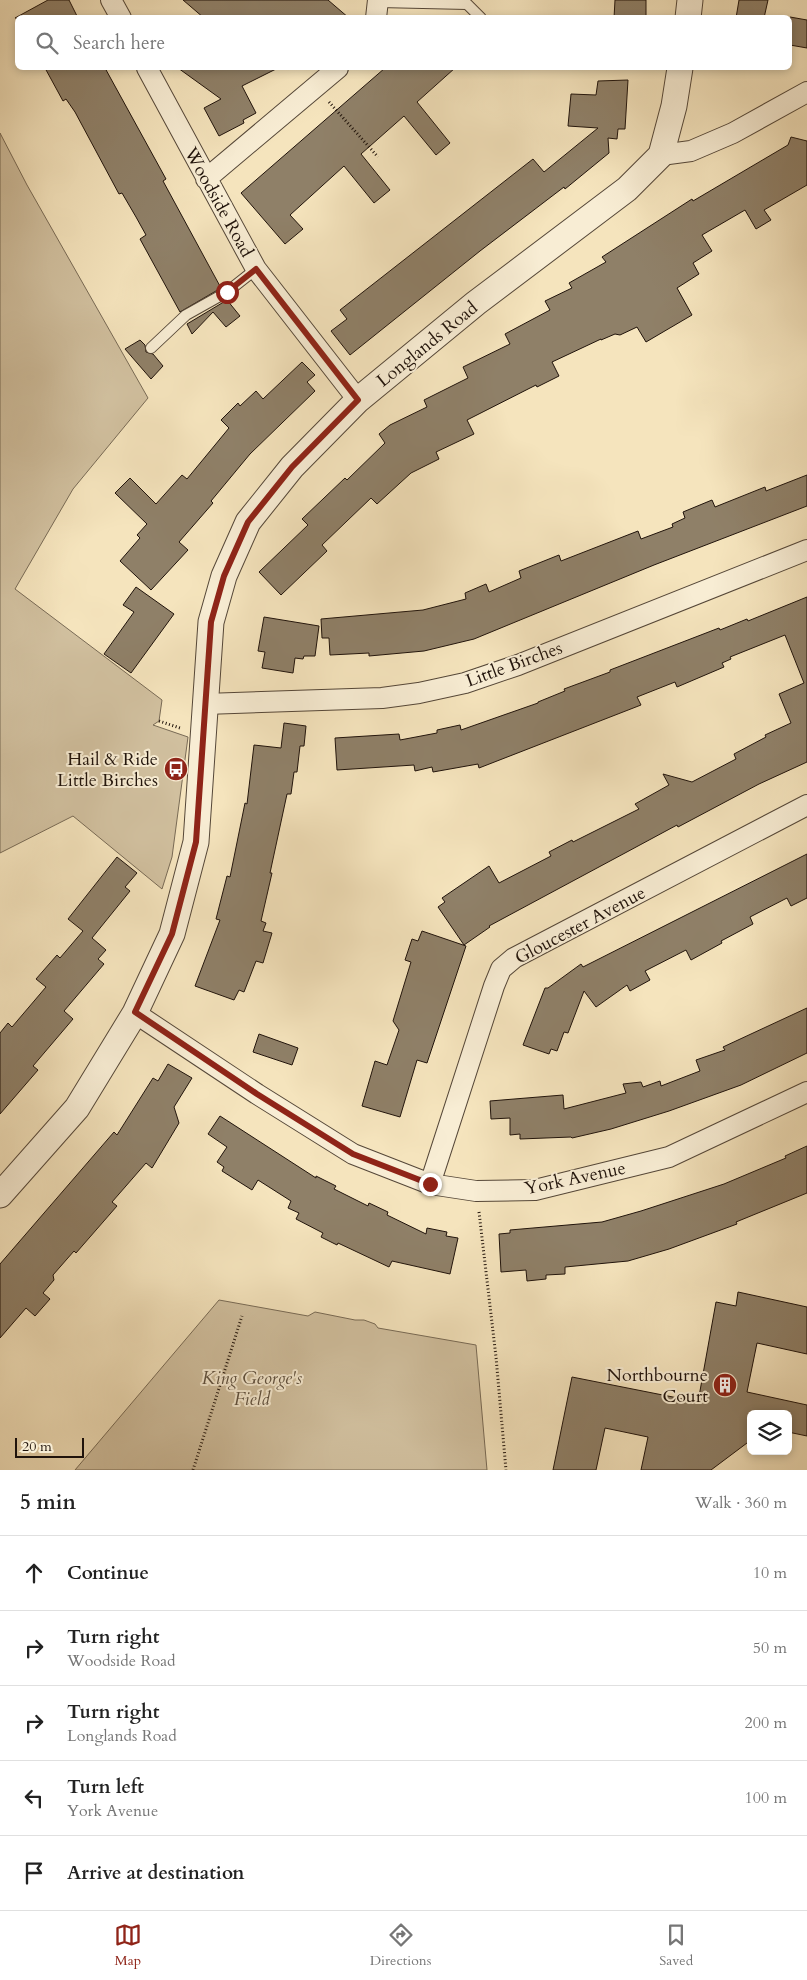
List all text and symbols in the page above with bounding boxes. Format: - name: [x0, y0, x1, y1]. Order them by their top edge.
- search box: [15, 15, 792, 70]
- icon: search: [33, 29, 61, 57]
- text: Search here: [73, 30, 165, 56]
- street label: Woodside Road: [178, 142, 259, 262]
- route start: [216, 281, 239, 304]
- street label: Longlands Road: [371, 296, 484, 393]
- street label: Little Birches: [462, 635, 566, 693]
- place label: Hail & Ride Little Birches: [57, 747, 158, 793]
- bus stop icon: Hail & Ride Little Birches: [163, 756, 189, 782]
- street label: Gloucester Avenue: [511, 880, 650, 970]
- street label: York Avenue: [522, 1156, 628, 1201]
- route end: [419, 1173, 442, 1196]
- place label: Northbourne Court: [607, 1363, 708, 1409]
- park label: King George's Field: [202, 1366, 302, 1412]
- building icon: Northbourne Court: [712, 1372, 738, 1398]
- map controls: [747, 1410, 792, 1455]
- button: layers: [747, 1410, 792, 1455]
- scale bar: [15, 1435, 84, 1458]
- text: 20 m: [22, 1437, 52, 1456]
- text: 5 min: [20, 1488, 76, 1517]
- text: Walk · 360 m: [695, 1492, 787, 1514]
- icon: ahead: [20, 1559, 48, 1587]
- text: Continue: [67, 1560, 149, 1586]
- text: 10 m: [753, 1562, 787, 1584]
- text: Turn right: [67, 1624, 159, 1650]
- icon: right: [20, 1634, 48, 1662]
- text: 50 m: [753, 1637, 787, 1659]
- text: Woodside Road: [67, 1650, 176, 1672]
- text: Turn right: [67, 1699, 159, 1725]
- icon: right: [20, 1709, 48, 1737]
- text: 200 m: [745, 1712, 787, 1734]
- text: Longlands Road: [67, 1725, 177, 1747]
- text: Turn left: [67, 1774, 144, 1800]
- icon: left: [20, 1784, 48, 1812]
- text: 100 m: [745, 1787, 787, 1809]
- text: York Avenue: [67, 1800, 158, 1822]
- icon: arrive: [20, 1859, 48, 1887]
- text: Arrive at destination: [67, 1860, 244, 1886]
- tab: Map: [114, 1921, 142, 1970]
- tab: Directions: [370, 1921, 431, 1970]
- tab: Saved: [659, 1921, 693, 1970]

